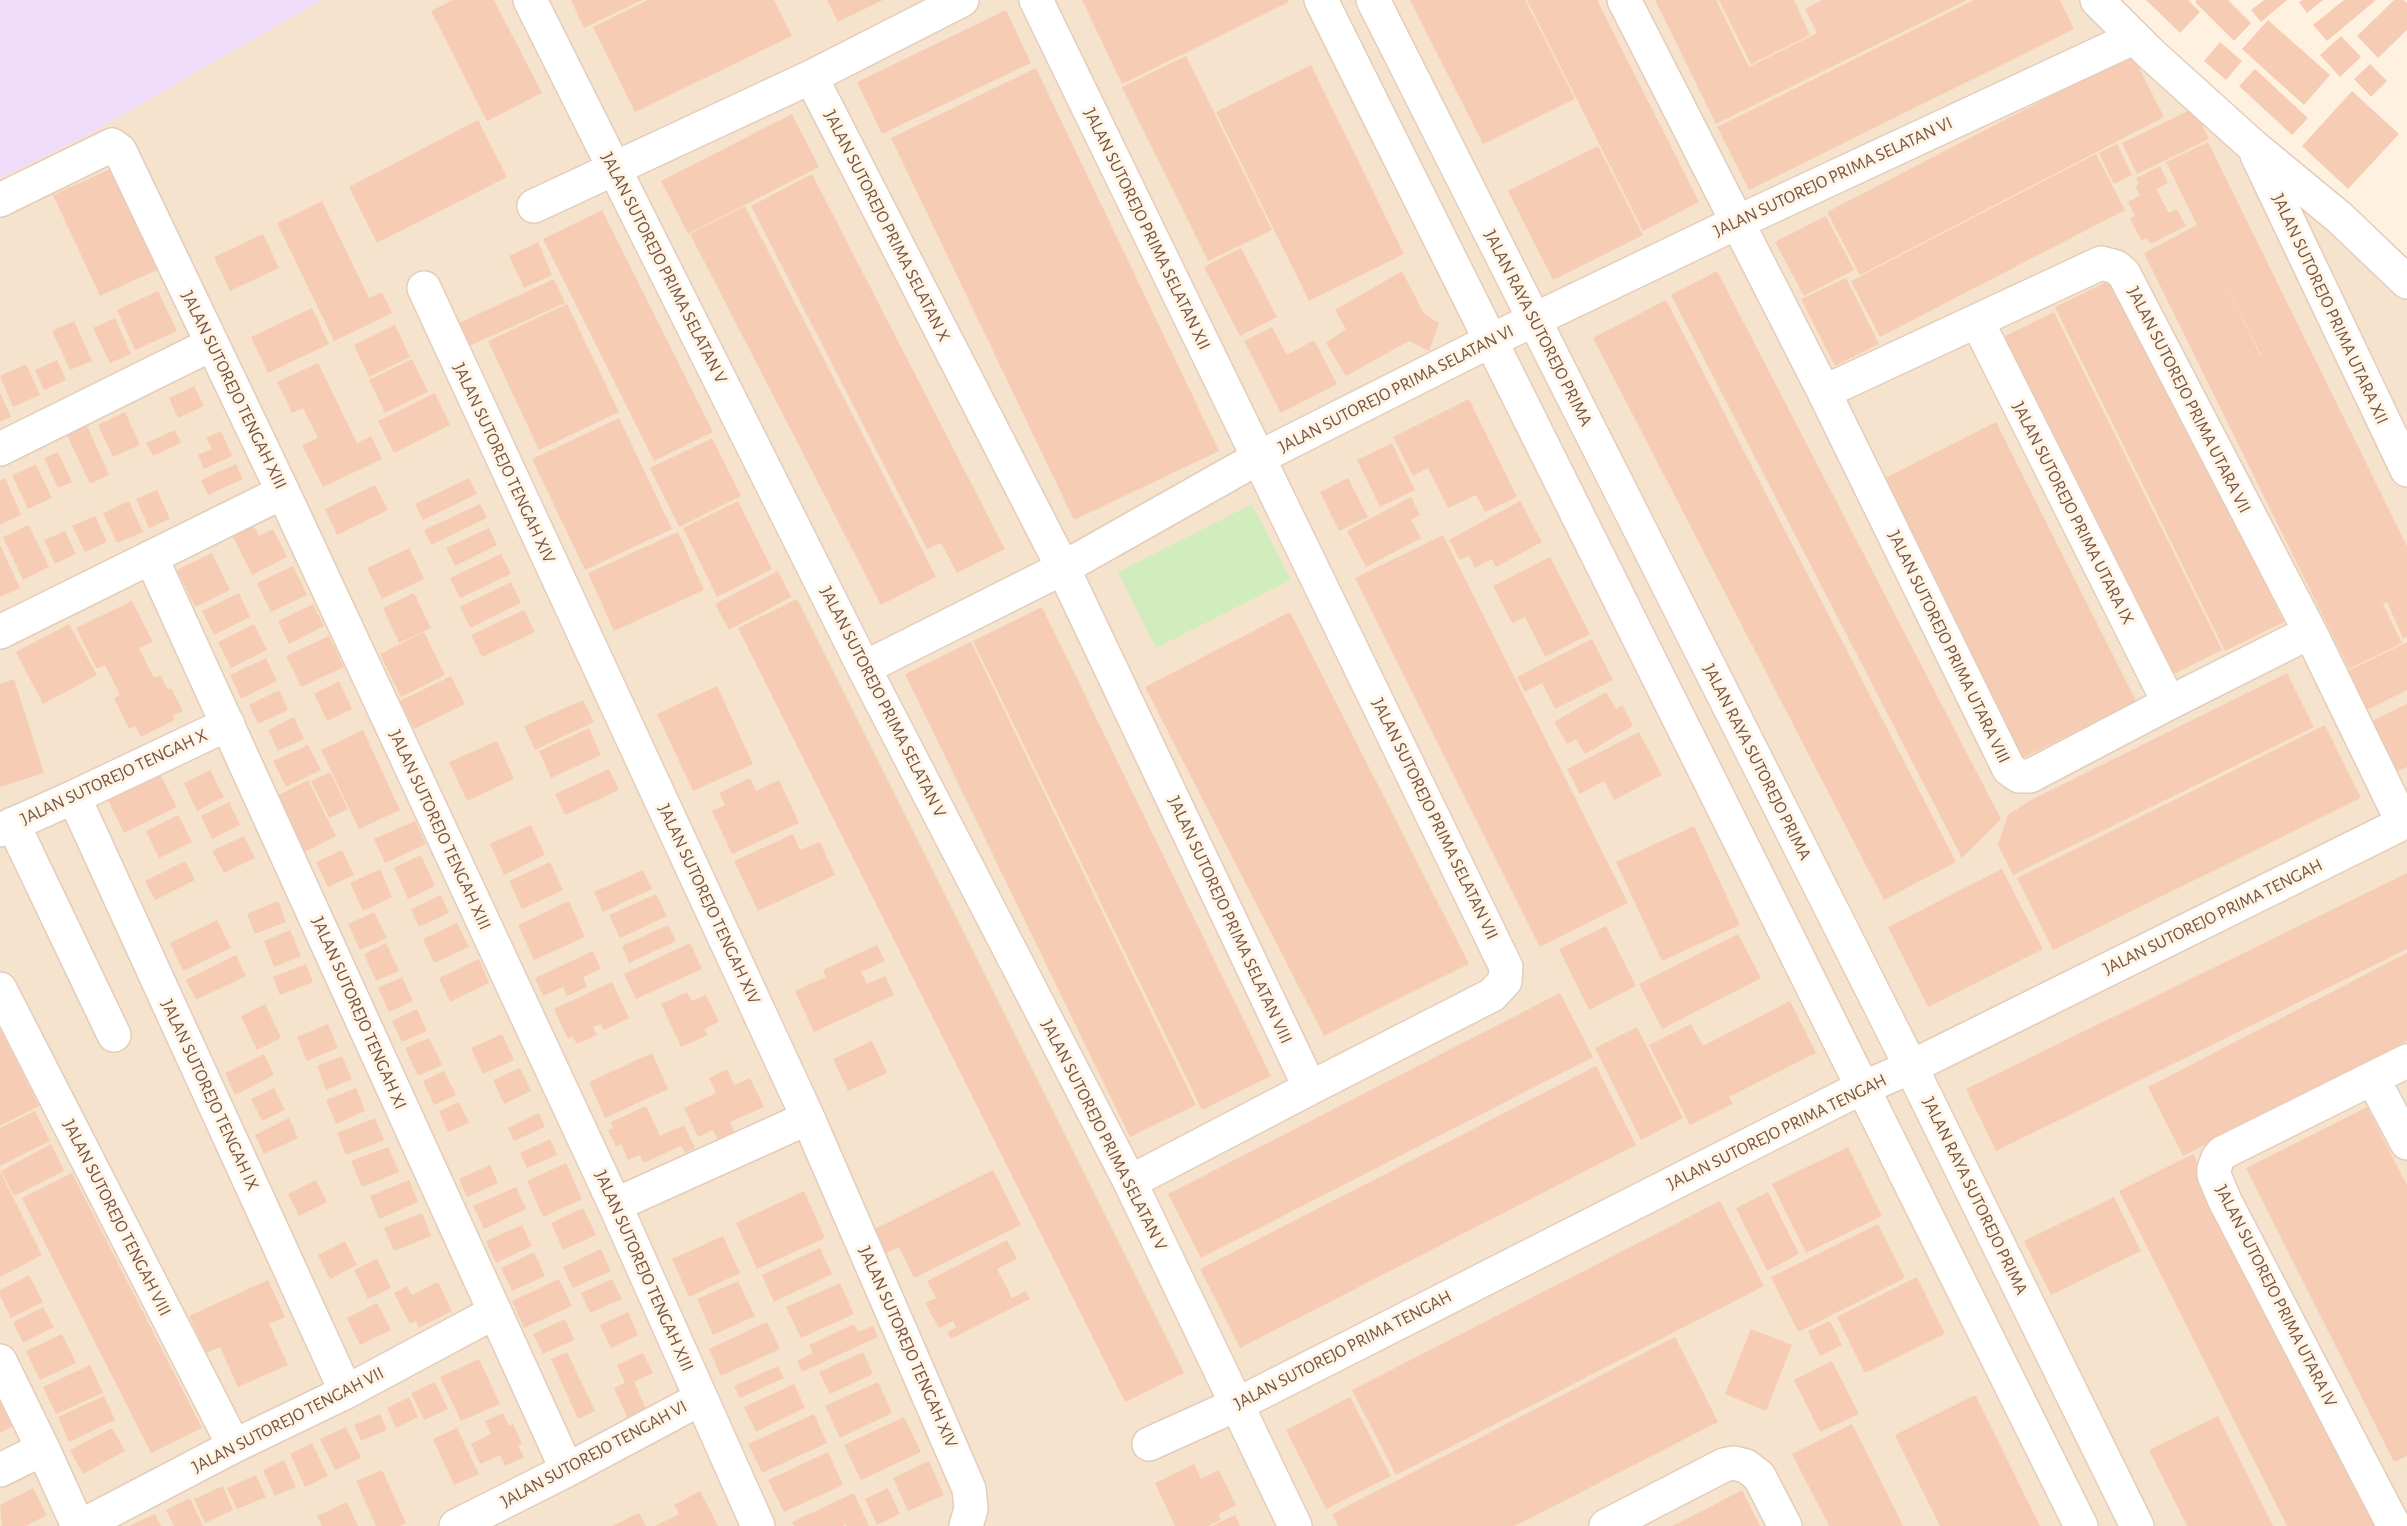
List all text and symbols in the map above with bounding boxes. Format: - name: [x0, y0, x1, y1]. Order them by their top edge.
- street label: JALAN SUTOREJO PRIMA SELATAN XII: [1079, 105, 1215, 353]
- street label: JALAN SUTOREJO PRIMA SELATAN X: [819, 107, 955, 345]
- street label: JALAN SUTOREJO PRIMA SELATAN VI: [1710, 112, 1956, 242]
- street label: JALAN SUTOREJO PRIMA SELATAN V: [596, 149, 732, 387]
- street label: JALAN SUTOREJO PRIMA UTARA XII: [2267, 190, 2393, 428]
- street label: JALAN RAYA SUTOREJO PRIMA: [1479, 226, 1597, 430]
- street label: JALAN SUTOREJO PRIMA UTARA VII: [2122, 283, 2256, 517]
- street label: JALAN SUTOREJO TENGAH XIII: [177, 287, 291, 493]
- street label: JALAN SUTOREJO PRIMA SELATAN VI: [1275, 320, 1517, 458]
- street label: JALAN SUTOREJO TENGAH XIV: [448, 360, 560, 566]
- street label: JALAN SUTOREJO PRIMA UTARA IX: [2007, 398, 2139, 628]
- street label: JALAN SUTOREJO PRIMA UTARA VIII: [1883, 527, 2015, 767]
- street label: JALAN SUTOREJO PRIMA SELATAN V: [815, 583, 951, 821]
- street label: JALAN RAYA SUTOREJO PRIMA: [1698, 660, 1816, 864]
- street label: JALAN SUTOREJO PRIMA SELATAN VII: [1367, 695, 1503, 943]
- street label: JALAN SUTOREJO TENGAH X: [17, 724, 211, 830]
- street label: JALAN SUTOREJO TENGAH XIII: [384, 727, 496, 933]
- street label: JALAN SUTOREJO PRIMA SELATAN VIII: [1163, 793, 1297, 1047]
- street label: JALAN SUTOREJO TENGAH XIV: [653, 801, 765, 1007]
- street label: JALAN SUTOREJO PRIMA TENGAH: [2100, 854, 2326, 980]
- street label: JALAN SUTOREJO TENGAH XI: [307, 913, 411, 1113]
- street label: JALAN SUTOREJO TENGAH IX: [156, 996, 264, 1194]
- street label: JALAN SUTOREJO PRIMA SELATAN V: [1036, 1016, 1172, 1254]
- street label: JALAN SUTOREJO PRIMA TENGAH: [1664, 1069, 1890, 1195]
- street label: JALAN RAYA SUTOREJO PRIMA: [1918, 1094, 2032, 1298]
- street label: JALAN SUTOREJO TENGAH VIII: [58, 1116, 176, 1320]
- street label: JALAN SUTOREJO TENGAH XIII: [590, 1167, 698, 1375]
- street label: JALAN SUTOREJO PRIMA UTARA IV: [2211, 1181, 2341, 1411]
- street label: JALAN SUTOREJO TENGAH XIV: [854, 1243, 962, 1451]
- street label: JALAN SUTOREJO PRIMA TENGAH: [1230, 1286, 1456, 1414]
- street label: JALAN SUTOREJO TENGAH VII: [188, 1362, 388, 1478]
- street label: JALAN SUTOREJO TENGAH VI: [497, 1396, 691, 1512]

